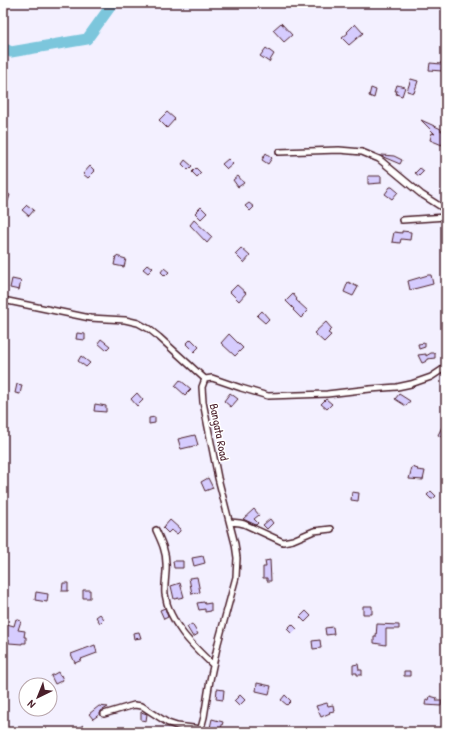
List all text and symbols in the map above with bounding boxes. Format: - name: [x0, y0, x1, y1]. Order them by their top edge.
- street label: Bangata Road: [206, 402, 233, 462]
- north arrow: [18, 677, 58, 717]
- text: N: [24, 697, 38, 711]

